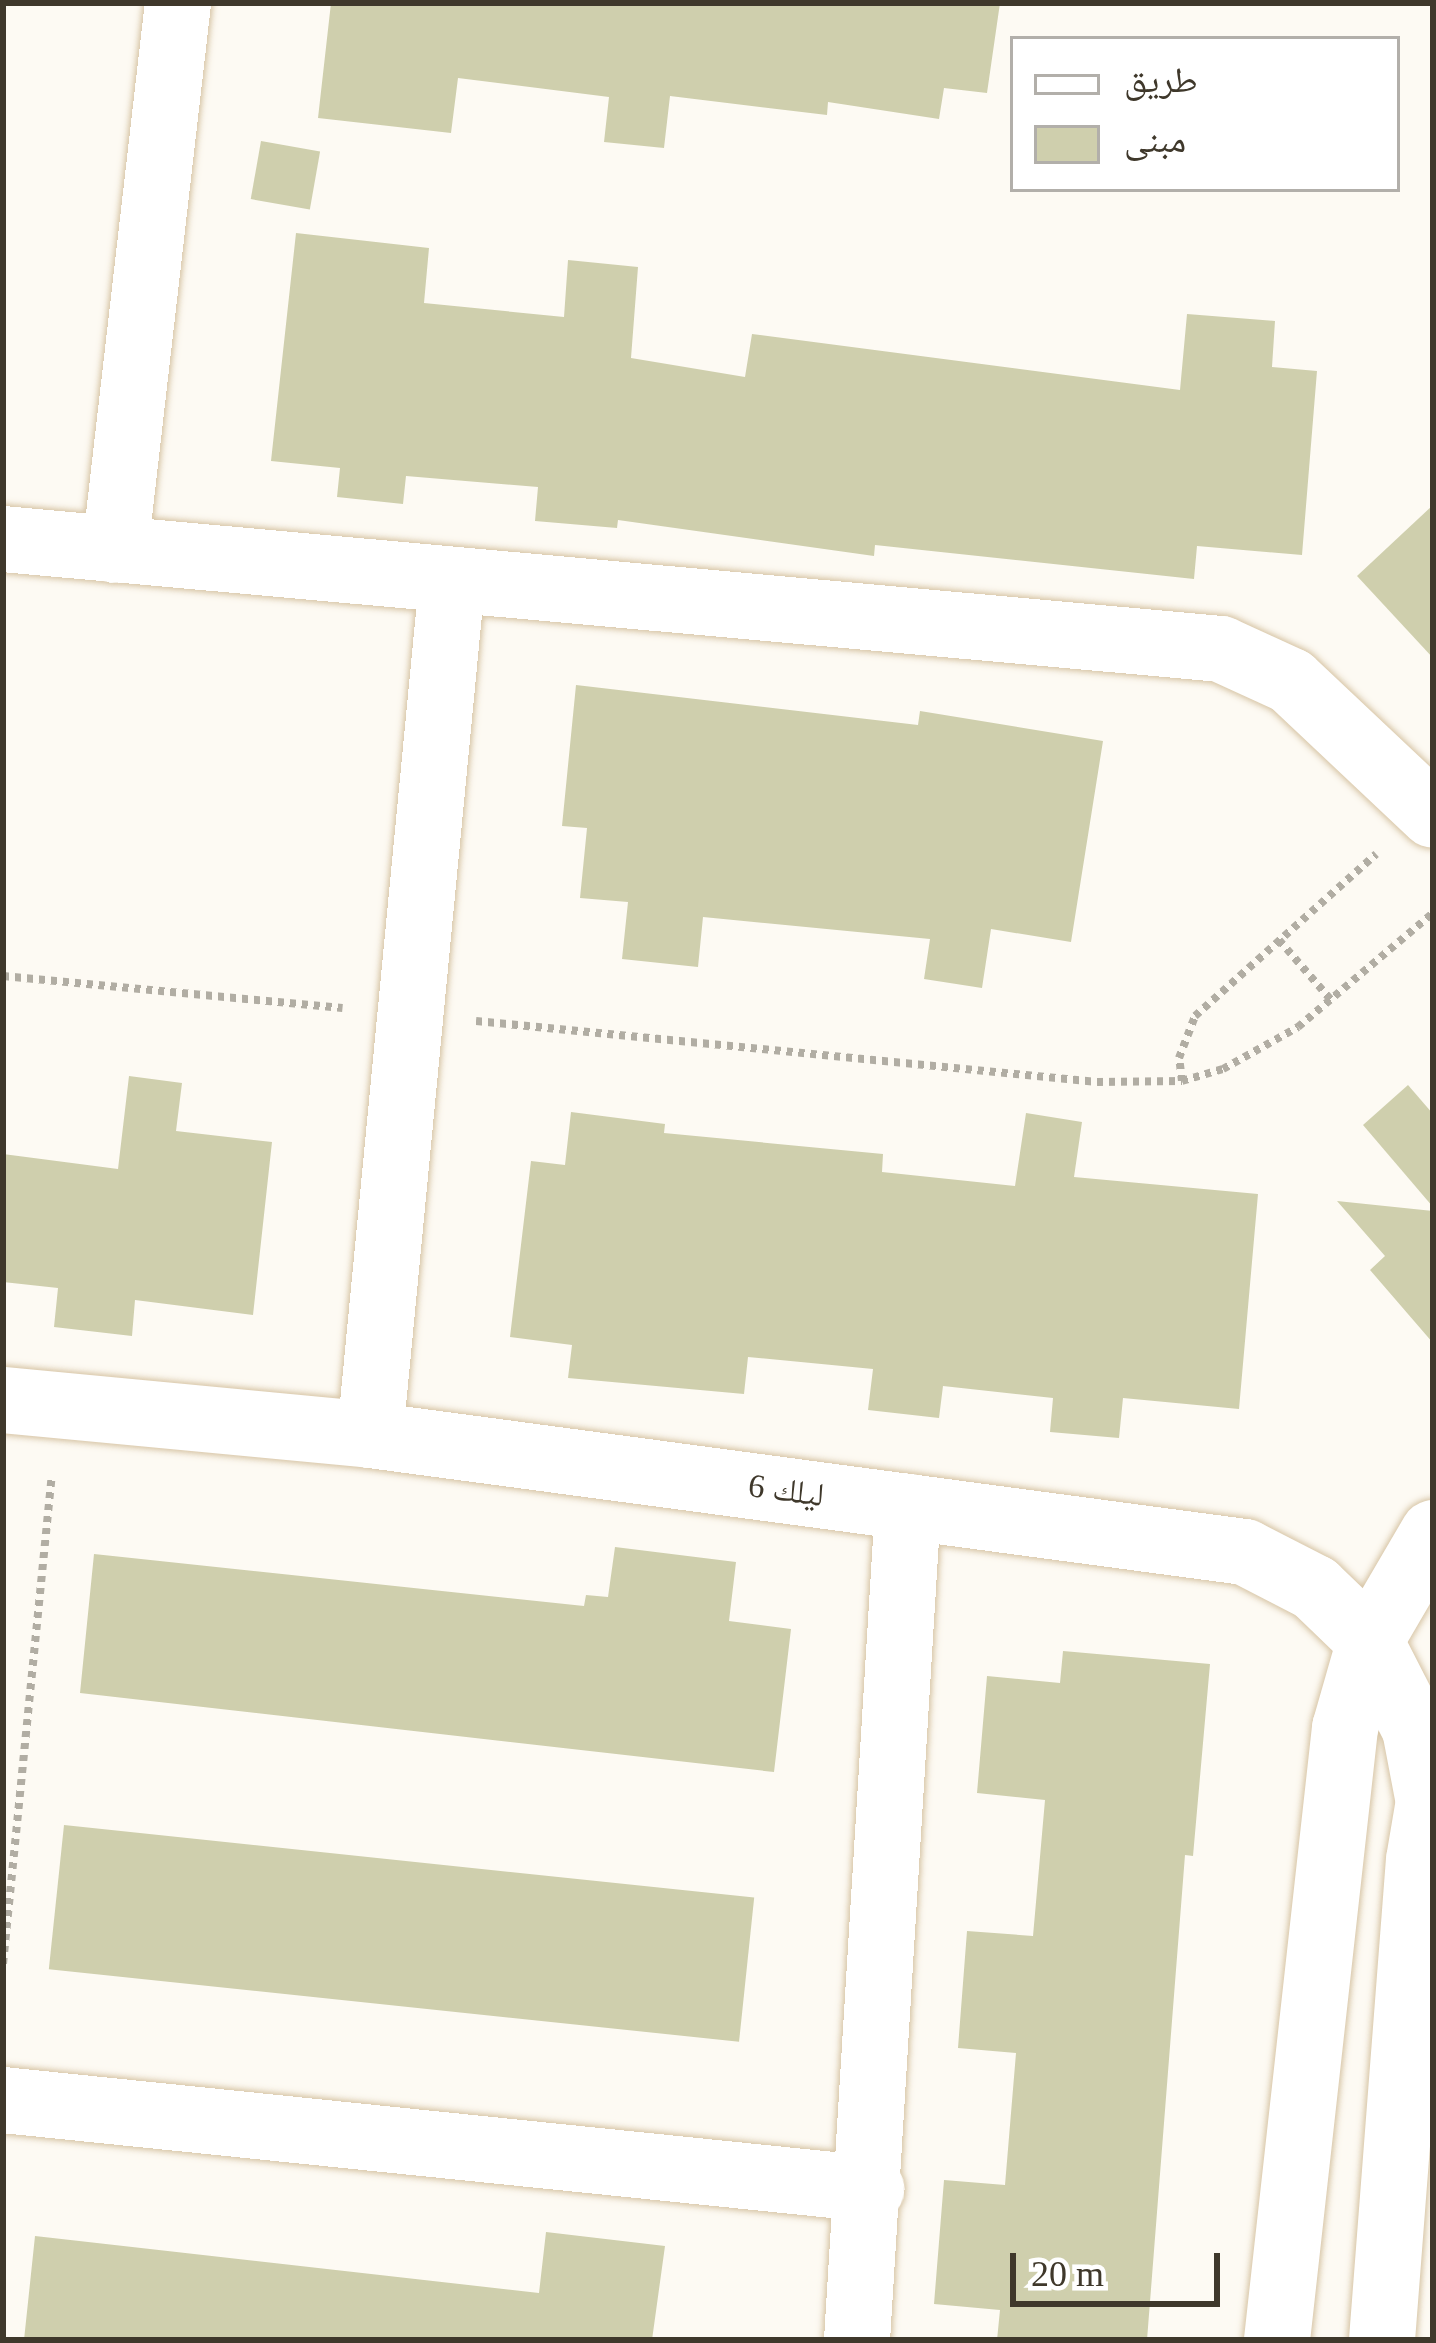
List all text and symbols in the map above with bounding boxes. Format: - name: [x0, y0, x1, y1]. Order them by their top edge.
- legend: [1010, 36, 1400, 192]
- text: طريق: [1124, 60, 1198, 100]
- text: مبنى: [1124, 120, 1186, 160]
- street label: ليلك 6: [746, 1466, 826, 1516]
- scale bar: [1016, 2229, 1226, 2303]
- text: 20 m: [1031, 2254, 1104, 2294]

